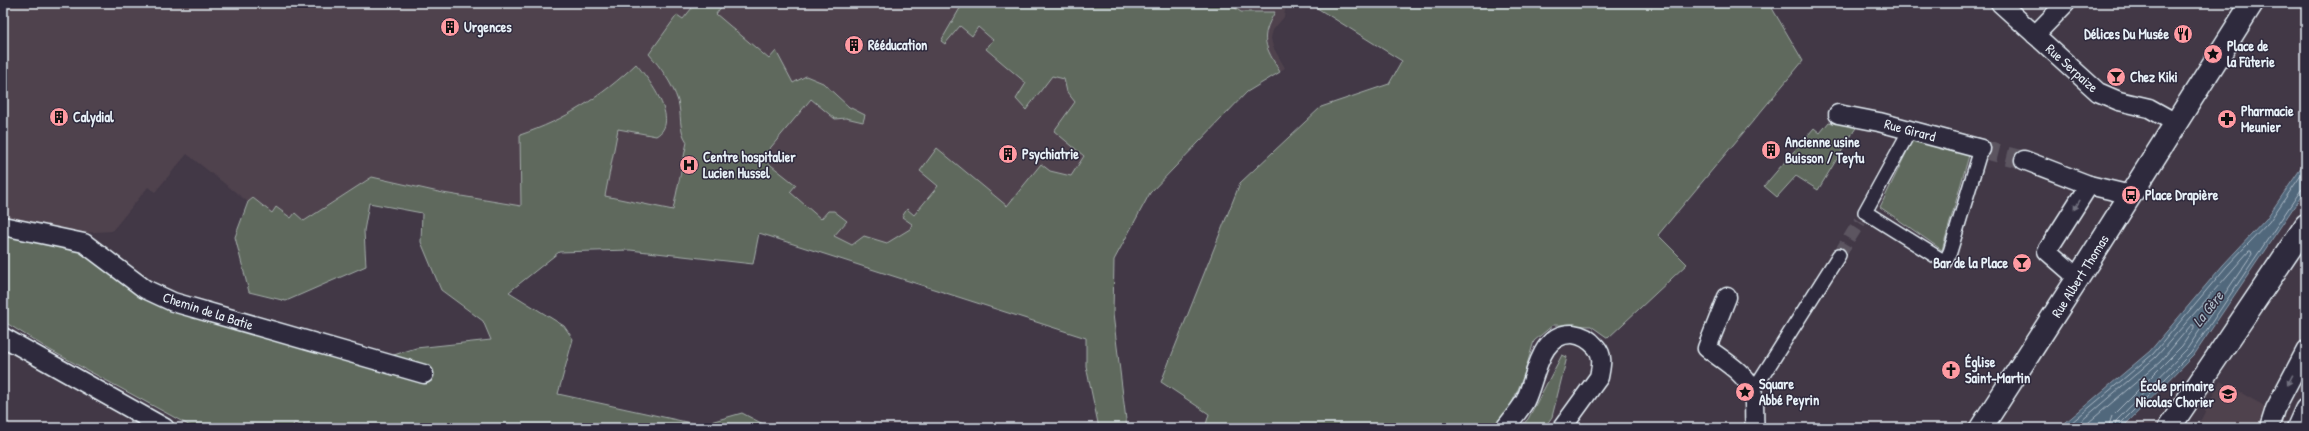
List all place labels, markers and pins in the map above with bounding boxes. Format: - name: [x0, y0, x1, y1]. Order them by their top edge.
- building icon: Urgences: [439, 16, 461, 38]
- place label: Urgences: [464, 17, 512, 38]
- restaurant icon: Délices Du Musée: [2172, 23, 2194, 45]
- place label: Délices Du Musée: [2084, 24, 2169, 43]
- building icon: Rééducation: [843, 34, 865, 56]
- place label: Rééducation: [868, 35, 927, 54]
- place label: Place de la Fûterie: [2227, 36, 2275, 71]
- place icon: Place de la Fûterie: [2202, 43, 2224, 65]
- bar icon: Chez Kiki: [2105, 66, 2127, 88]
- place label: Chez Kiki: [2130, 67, 2178, 86]
- place label: Pharmacie Meunier: [2241, 101, 2294, 136]
- building icon: Calydial: [48, 106, 70, 128]
- place label: Calydial: [73, 107, 114, 128]
- pharmacy icon: Pharmacie Meunier: [2216, 108, 2238, 130]
- place label: Ancienne usine Buisson / Teytu: [1785, 132, 1865, 169]
- building icon: Ancienne usine Buisson / Teytu: [1760, 139, 1782, 161]
- building icon: Psychiatrie: [997, 143, 1019, 165]
- place label: Psychiatrie: [1022, 144, 1079, 165]
- place label: Centre hospitalier Lucien Hussel: [703, 147, 796, 182]
- hospital icon: Centre hospitalier Lucien Hussel: [678, 154, 700, 176]
- bus stop icon: Place Drapière: [2120, 184, 2142, 206]
- place label: Place Drapière: [2145, 185, 2219, 206]
- bar icon: Bar de la Place: [2011, 252, 2033, 274]
- place label: Bar de la Place: [1933, 253, 2008, 272]
- place label: Église Saint-Martin: [1965, 352, 2030, 387]
- church icon: Église Saint-Martin: [1940, 359, 1962, 381]
- place label: Square Abbé Peyrin: [1759, 374, 1819, 411]
- place label: École primaire Nicolas Chorier: [2136, 376, 2215, 411]
- place icon: Square Abbé Peyrin: [1734, 381, 1756, 403]
- school or university icon: École primaire Nicolas Chorier: [2217, 383, 2239, 405]

